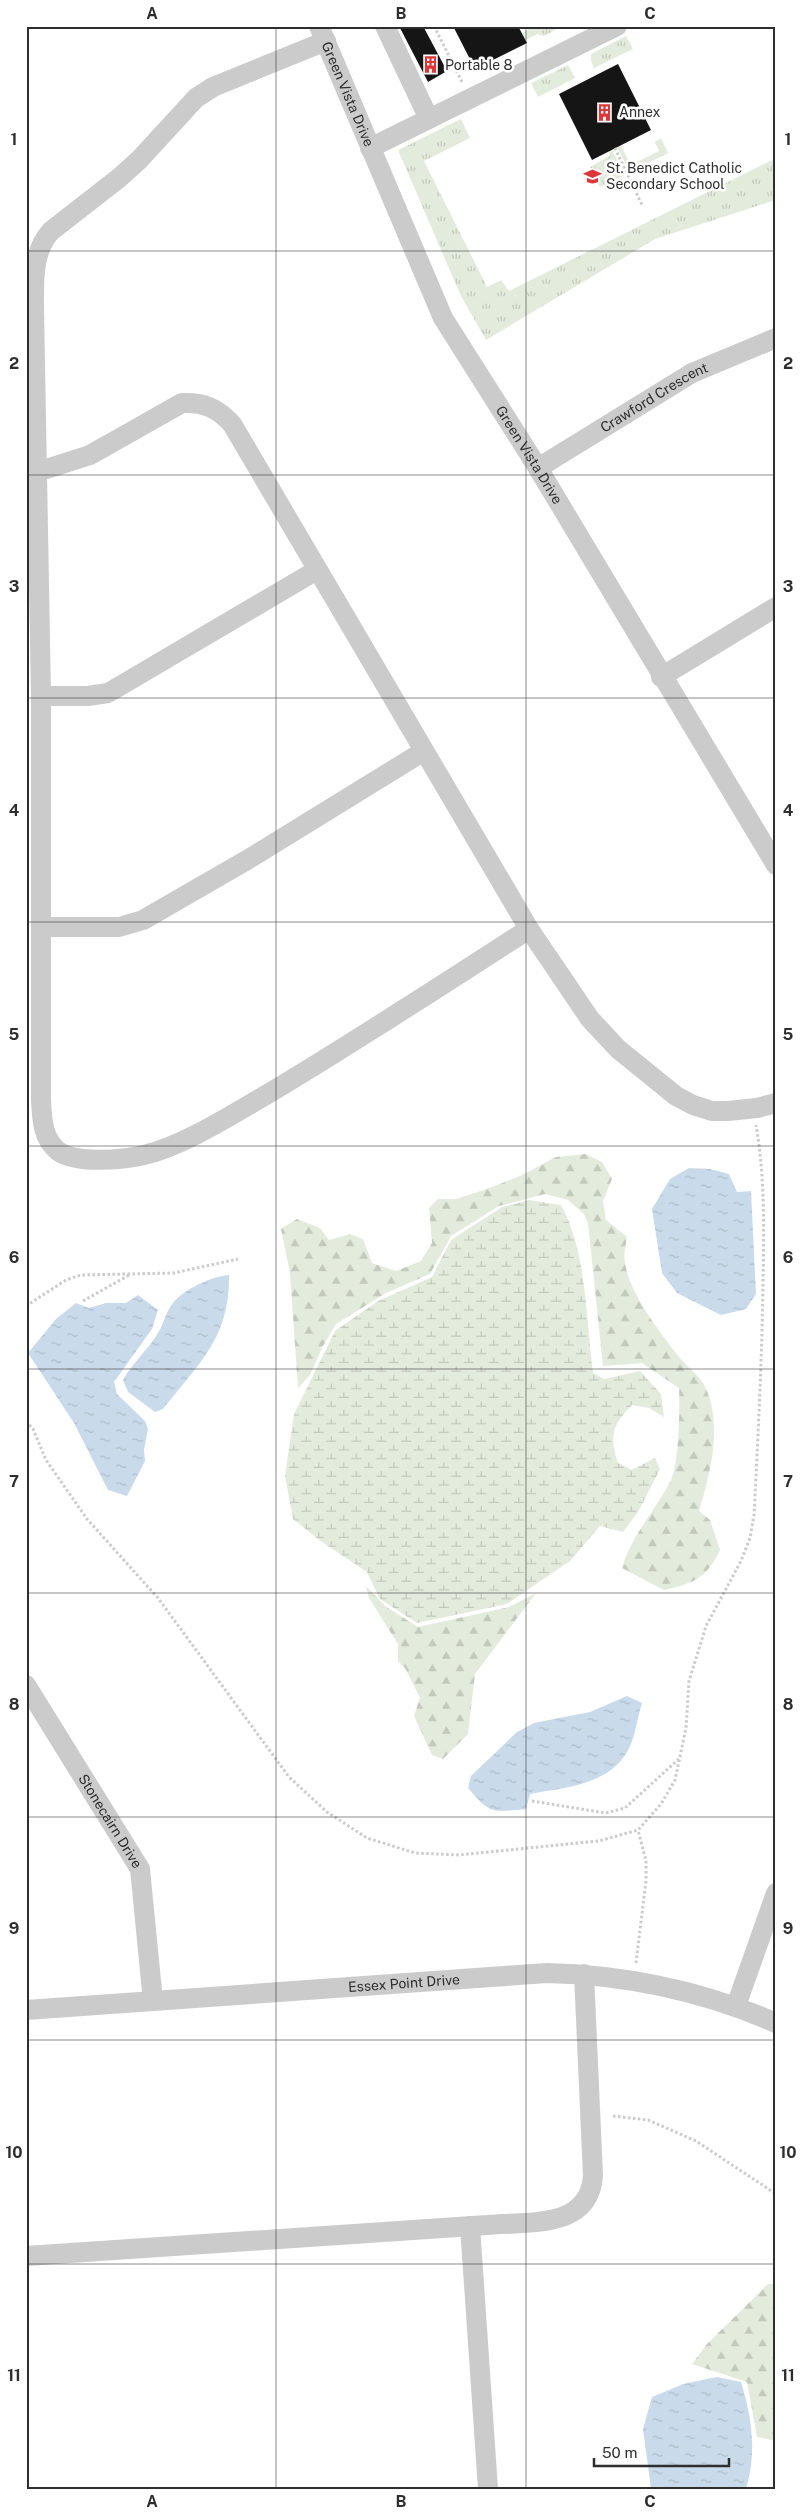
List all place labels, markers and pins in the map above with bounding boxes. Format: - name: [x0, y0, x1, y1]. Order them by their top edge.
- building icon: Portable 8: [421, 55, 441, 75]
- place label: Portable 8: [445, 57, 513, 73]
- building icon: Annex: [595, 102, 615, 122]
- place label: Annex: [619, 104, 661, 120]
- place label: St. Benedict Catholic Secondary School: [606, 160, 742, 192]
- school or university icon: St. Benedict Catholic Secondary School: [582, 166, 602, 186]

